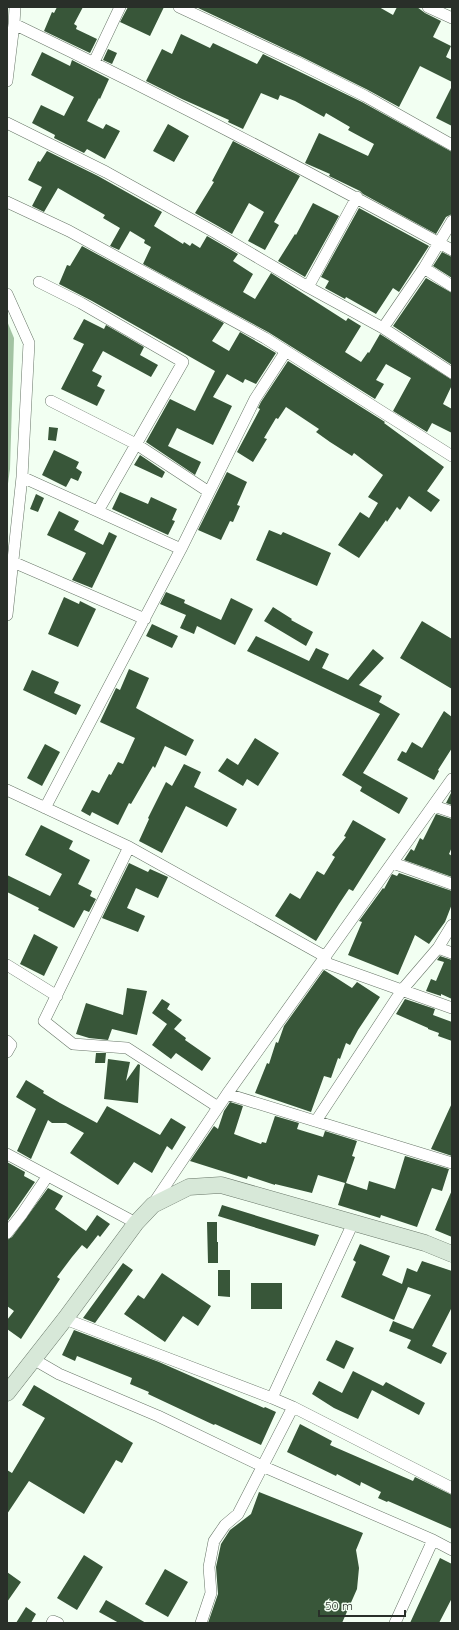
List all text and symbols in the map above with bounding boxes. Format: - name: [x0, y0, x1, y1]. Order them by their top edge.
- scale bar: [319, 1592, 405, 1618]
- text: 50 m: [325, 1598, 353, 1613]

